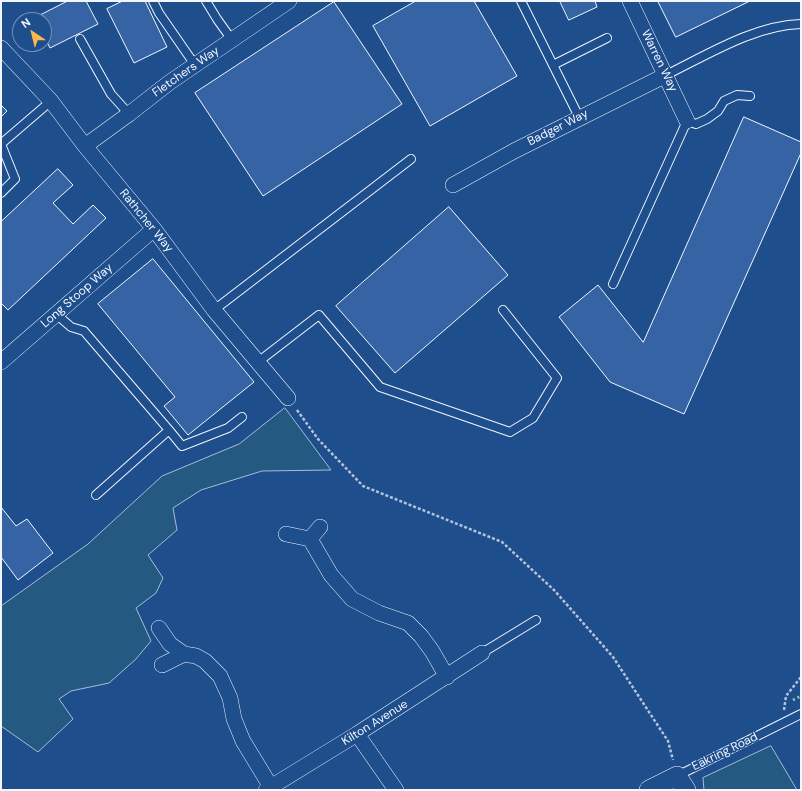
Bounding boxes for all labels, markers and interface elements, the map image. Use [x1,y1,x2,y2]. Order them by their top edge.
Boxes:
north arrow [12,12,52,52]
text: N [18,15,33,31]
street label: Warren Way [638,28,680,94]
street label: Fletchers Way [150,44,222,100]
street label: Badger Way [525,107,591,149]
street label: Rathcher Way [116,186,176,256]
street label: Long Stoop Way [38,261,116,331]
street label: Kilton Avenue [339,697,411,749]
street label: Eakring Road [690,730,760,774]

